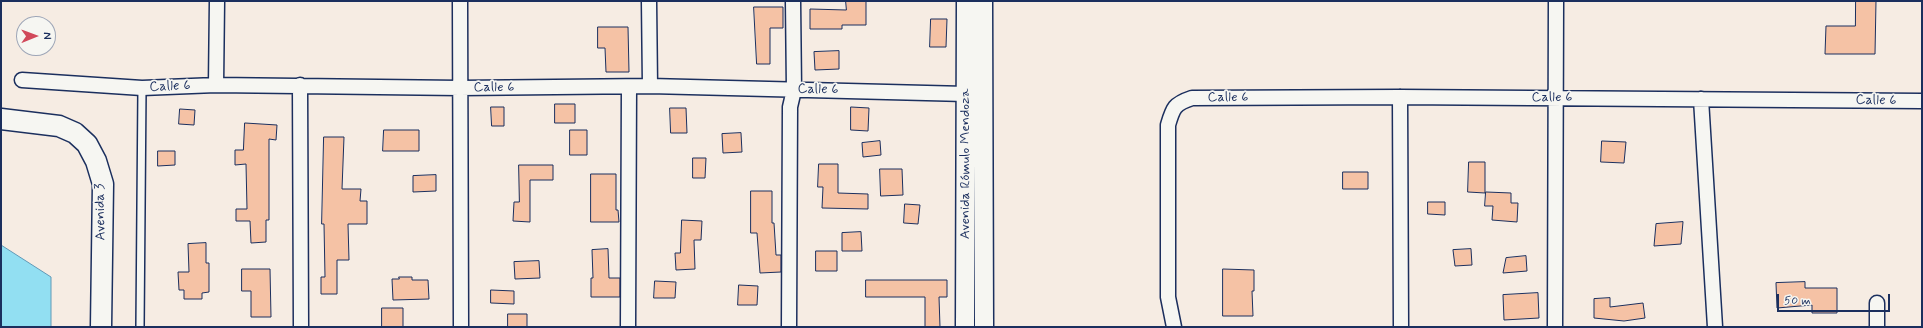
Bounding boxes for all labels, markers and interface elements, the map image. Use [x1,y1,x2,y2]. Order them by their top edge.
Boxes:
north arrow [16,16,56,56]
text: N [40,32,54,40]
street label: Calle 6 [149,78,191,96]
street label: Calle 6 [473,80,515,96]
street label: Calle 6 [797,81,839,99]
street label: Avenida Rómulo Mendoza [958,89,974,239]
street label: Calle 6 [1207,90,1249,106]
street label: Calle 6 [1531,90,1573,106]
street label: Calle 6 [1855,92,1897,110]
street label: Avenida 3 [92,183,110,241]
scale bar [1779,286,1892,312]
text: 50 m [1784,293,1811,309]

